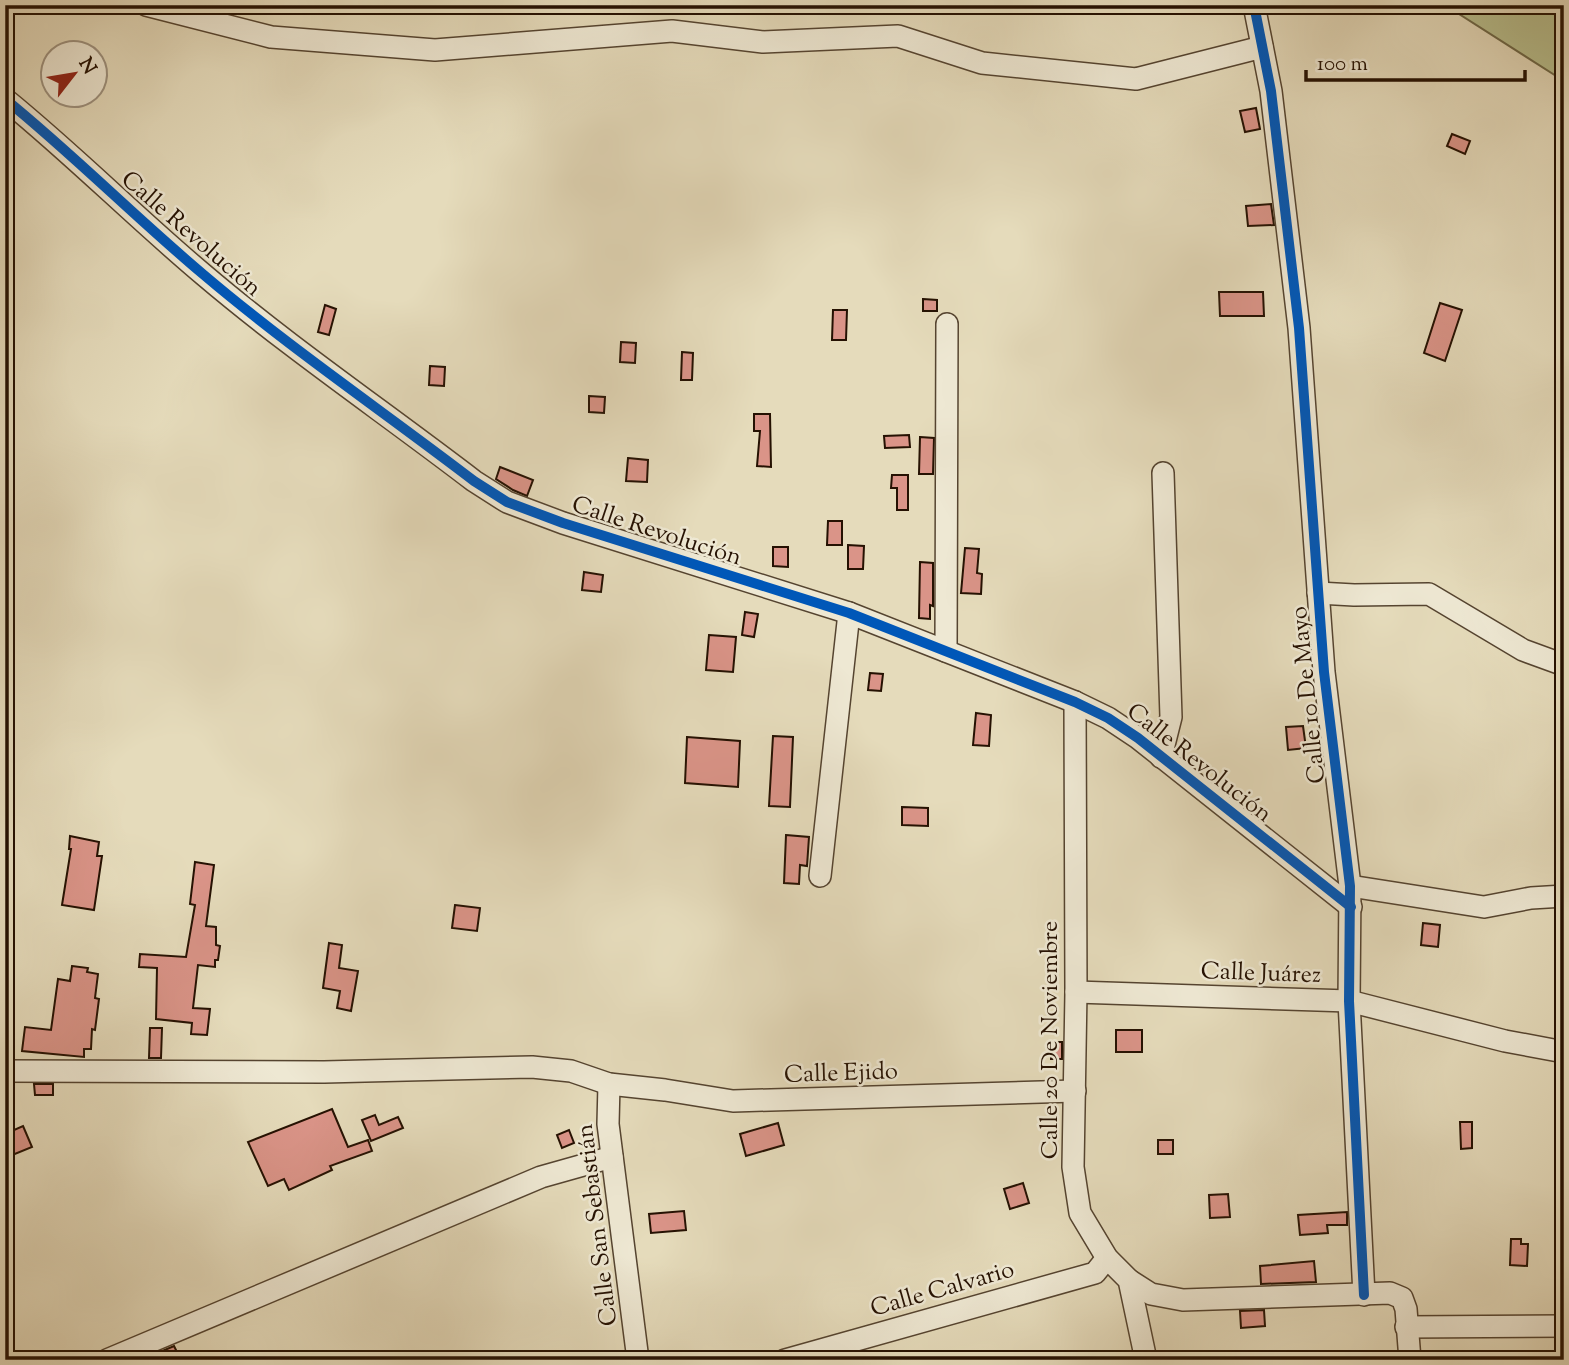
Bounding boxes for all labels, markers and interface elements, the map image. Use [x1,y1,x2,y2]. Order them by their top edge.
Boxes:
north arrow [38,38,108,108]
scale bar [1306,38,1525,82]
text: 100 m [1317,50,1368,80]
text: N [71,53,102,80]
street label: Calle Revolución [113,164,269,305]
street label: Calle Revolución [567,488,746,575]
street label: Calle 10 De Mayo [1283,605,1335,785]
street label: Calle Revolución [1119,696,1279,831]
street label: Calle 20 De Noviembre [1034,921,1068,1159]
street label: Calle Juárez [1200,955,1322,993]
street label: Calle Ejido [784,1055,899,1093]
street label: Calle San Sebastián [569,1122,627,1328]
street label: Calle Calvario [867,1253,1018,1327]

